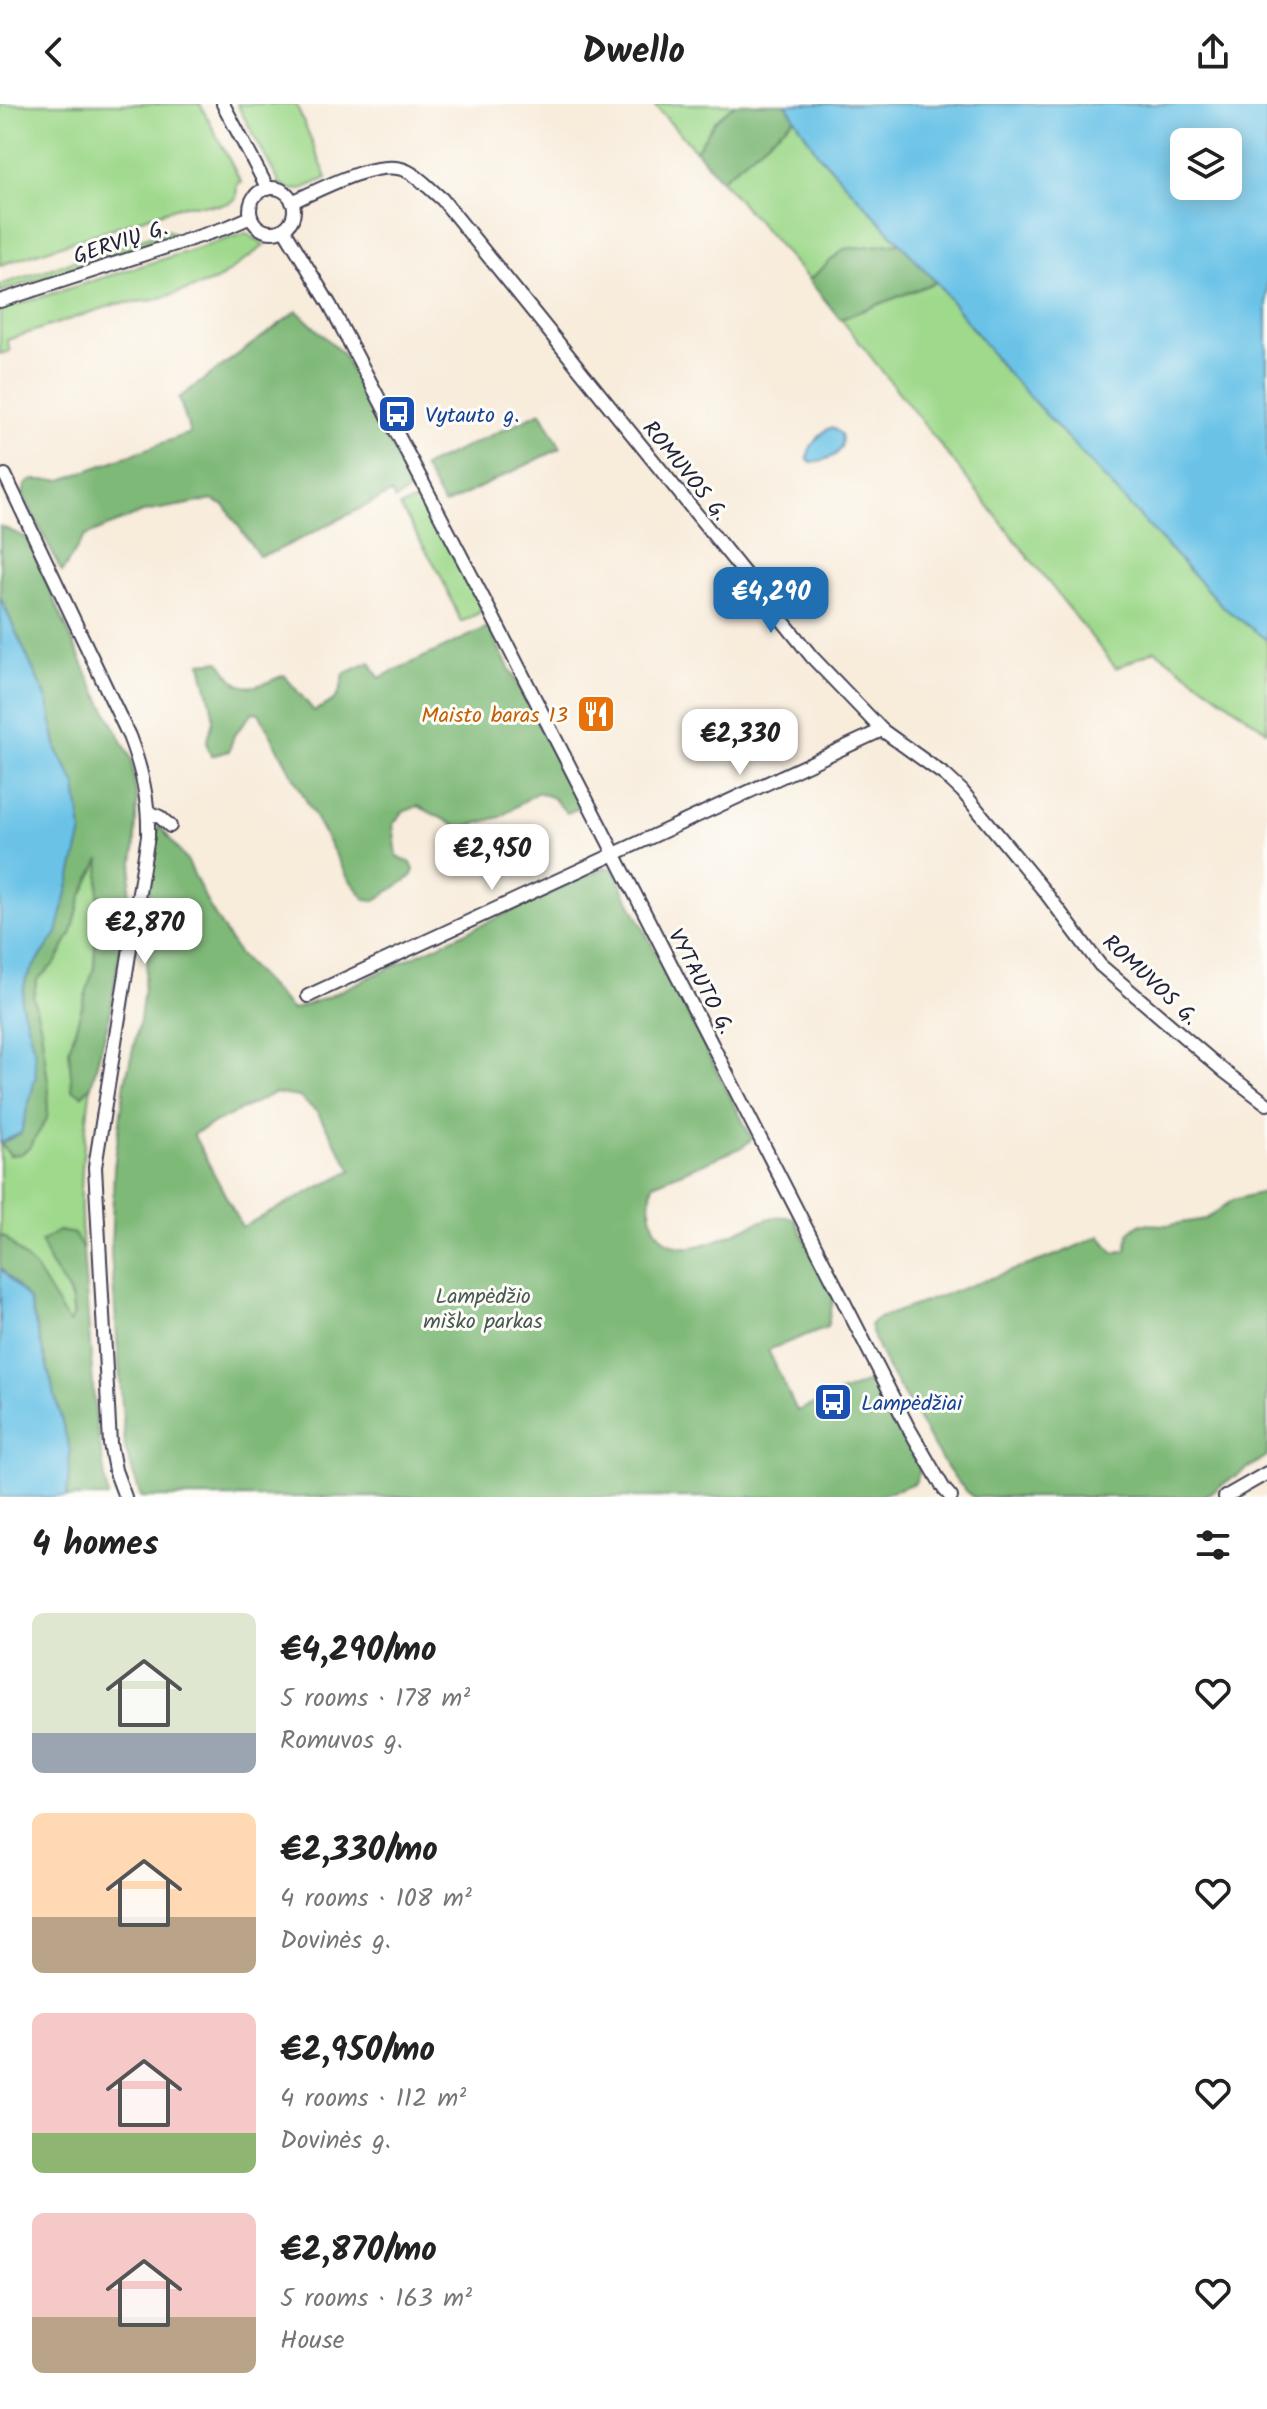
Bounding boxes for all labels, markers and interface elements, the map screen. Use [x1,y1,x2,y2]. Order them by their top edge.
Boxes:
text: Dwello [582,24,685,81]
icon: back [32,30,76,74]
icon: share [1191,30,1235,74]
map controls [1170,128,1242,200]
button: layers [1170,128,1242,200]
street label: GERVIŲ G. [69,212,173,275]
bus stop icon: Vytauto g. [376,393,418,435]
place label: Vytauto g. [425,399,519,434]
street label: ROMUVOS G. [632,413,736,530]
pin: €4,290 [706,567,836,635]
text: €4,290 [731,572,811,614]
restaurant icon: Maisto baras 13 [575,693,617,735]
place label: Maisto baras 13 [421,699,568,734]
pin: €2,330 [675,709,805,777]
text: €2,330 [700,714,780,756]
pin: €2,950 [427,824,557,892]
text: €2,950 [453,829,531,871]
pin: €2,870 [80,898,210,966]
text: €2,870 [105,903,185,945]
street label: VYTAUTO G. [657,923,742,1041]
street label: ROMUVOS G. [1093,927,1206,1035]
park label: Lampėdžio miško parkas [423,1280,543,1340]
bus stop icon: Lampėdžiai [812,1381,854,1423]
place label: Lampėdžiai [861,1387,963,1422]
text: 4 homes [32,1518,159,1572]
icon: filters [1191,1523,1235,1567]
text: €4,290/mo [280,1624,436,1678]
icon: home [96,1645,192,1741]
icon: heart [1191,1671,1235,1715]
text: 5 rooms · 178 m² [280,1678,470,1720]
text: Romuvos g. [280,1720,403,1762]
text: €2,330/mo [280,1824,438,1878]
icon: home [96,1845,192,1941]
icon: heart [1191,1871,1235,1915]
text: 4 rooms · 108 m² [280,1878,472,1920]
text: Dovinės g. [280,1920,391,1962]
text: €2,950/mo [280,2024,435,2078]
icon: home [96,2045,192,2141]
icon: heart [1191,2071,1235,2115]
text: 4 rooms · 112 m² [280,2078,466,2120]
text: Dovinės g. [280,2120,391,2162]
text: €2,870/mo [280,2224,437,2278]
icon: home [96,2245,192,2341]
icon: heart [1191,2271,1235,2315]
text: 5 rooms · 163 m² [280,2278,472,2320]
text: House [280,2320,344,2362]

